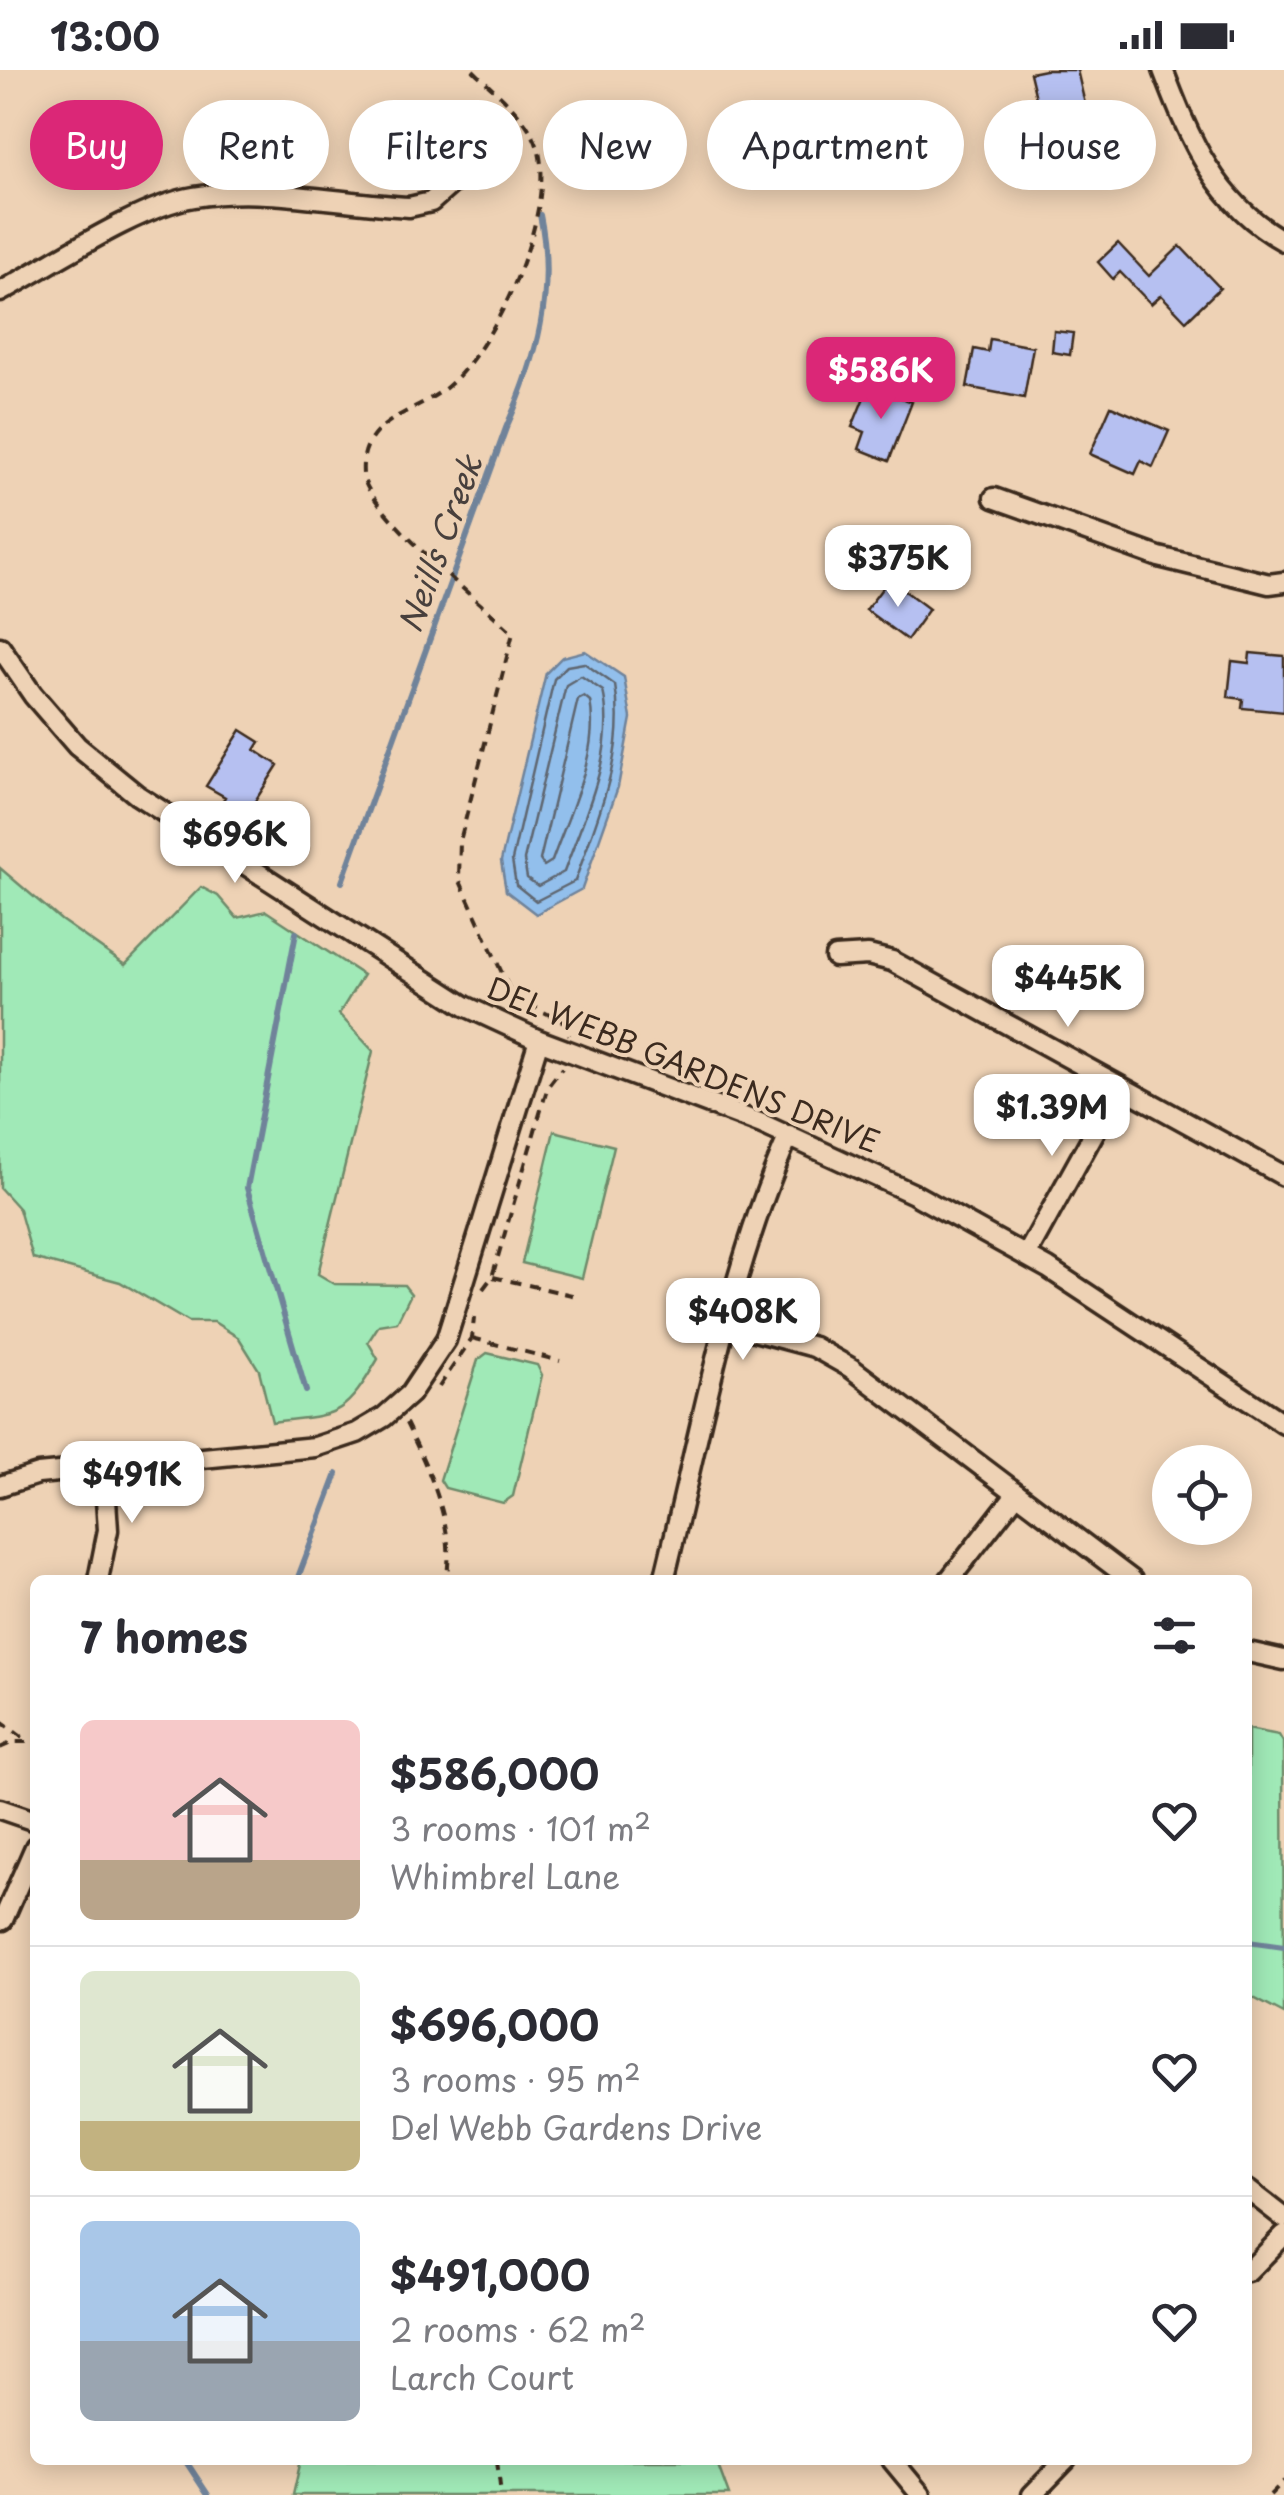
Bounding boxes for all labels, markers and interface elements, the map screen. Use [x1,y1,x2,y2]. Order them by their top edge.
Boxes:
text: 13:00 [50,7,160,64]
chip: Buy [30,100,163,190]
chip: Rent [183,100,329,190]
chip: Filters [349,100,523,190]
chip: New [543,100,687,190]
chip: Apartment [707,100,964,190]
chip: House [984,100,1156,190]
pin: $586K [811,337,951,422]
text: $586K [828,345,934,393]
water label: Neills Creek [385,447,494,638]
pin: $375K [828,525,968,610]
text: $375K [847,533,949,581]
pin: $696K [165,801,305,886]
text: $696K [182,809,288,857]
pin: $445K [998,945,1138,1030]
text: $445K [1014,953,1122,1001]
street label: DEL WEBB GARDENS DRIVE [481,964,887,1163]
pin: $1.39M [971,1074,1133,1159]
text: $1.39M [996,1082,1108,1130]
pin: $408K [673,1278,813,1363]
text: $408K [688,1286,798,1334]
pin: $491K [62,1441,202,1526]
map controls [1152,1445,1252,1545]
button: locate [1152,1445,1252,1545]
text: $491K [82,1449,182,1497]
text: 7 homes [80,1604,248,1667]
icon: filters [1147,1608,1202,1663]
text: $586,000 [390,1741,599,1804]
icon: home [160,1760,280,1880]
icon: heart [1147,1793,1202,1848]
text: 3 rooms · 101 m² [390,1804,651,1852]
text: Whimbrel Lane [390,1852,620,1900]
text: $696,000 [390,1992,599,2055]
icon: home [160,2011,280,2131]
icon: heart [1147,2044,1202,2099]
text: 3 rooms · 95 m² [390,2055,641,2103]
text: Del Webb Gardens Drive [390,2103,762,2151]
text: $491,000 [390,2242,590,2305]
icon: home [160,2261,280,2381]
icon: heart [1147,2294,1202,2349]
text: 2 rooms · 62 m² [390,2305,646,2353]
text: Larch Court [390,2353,574,2401]

